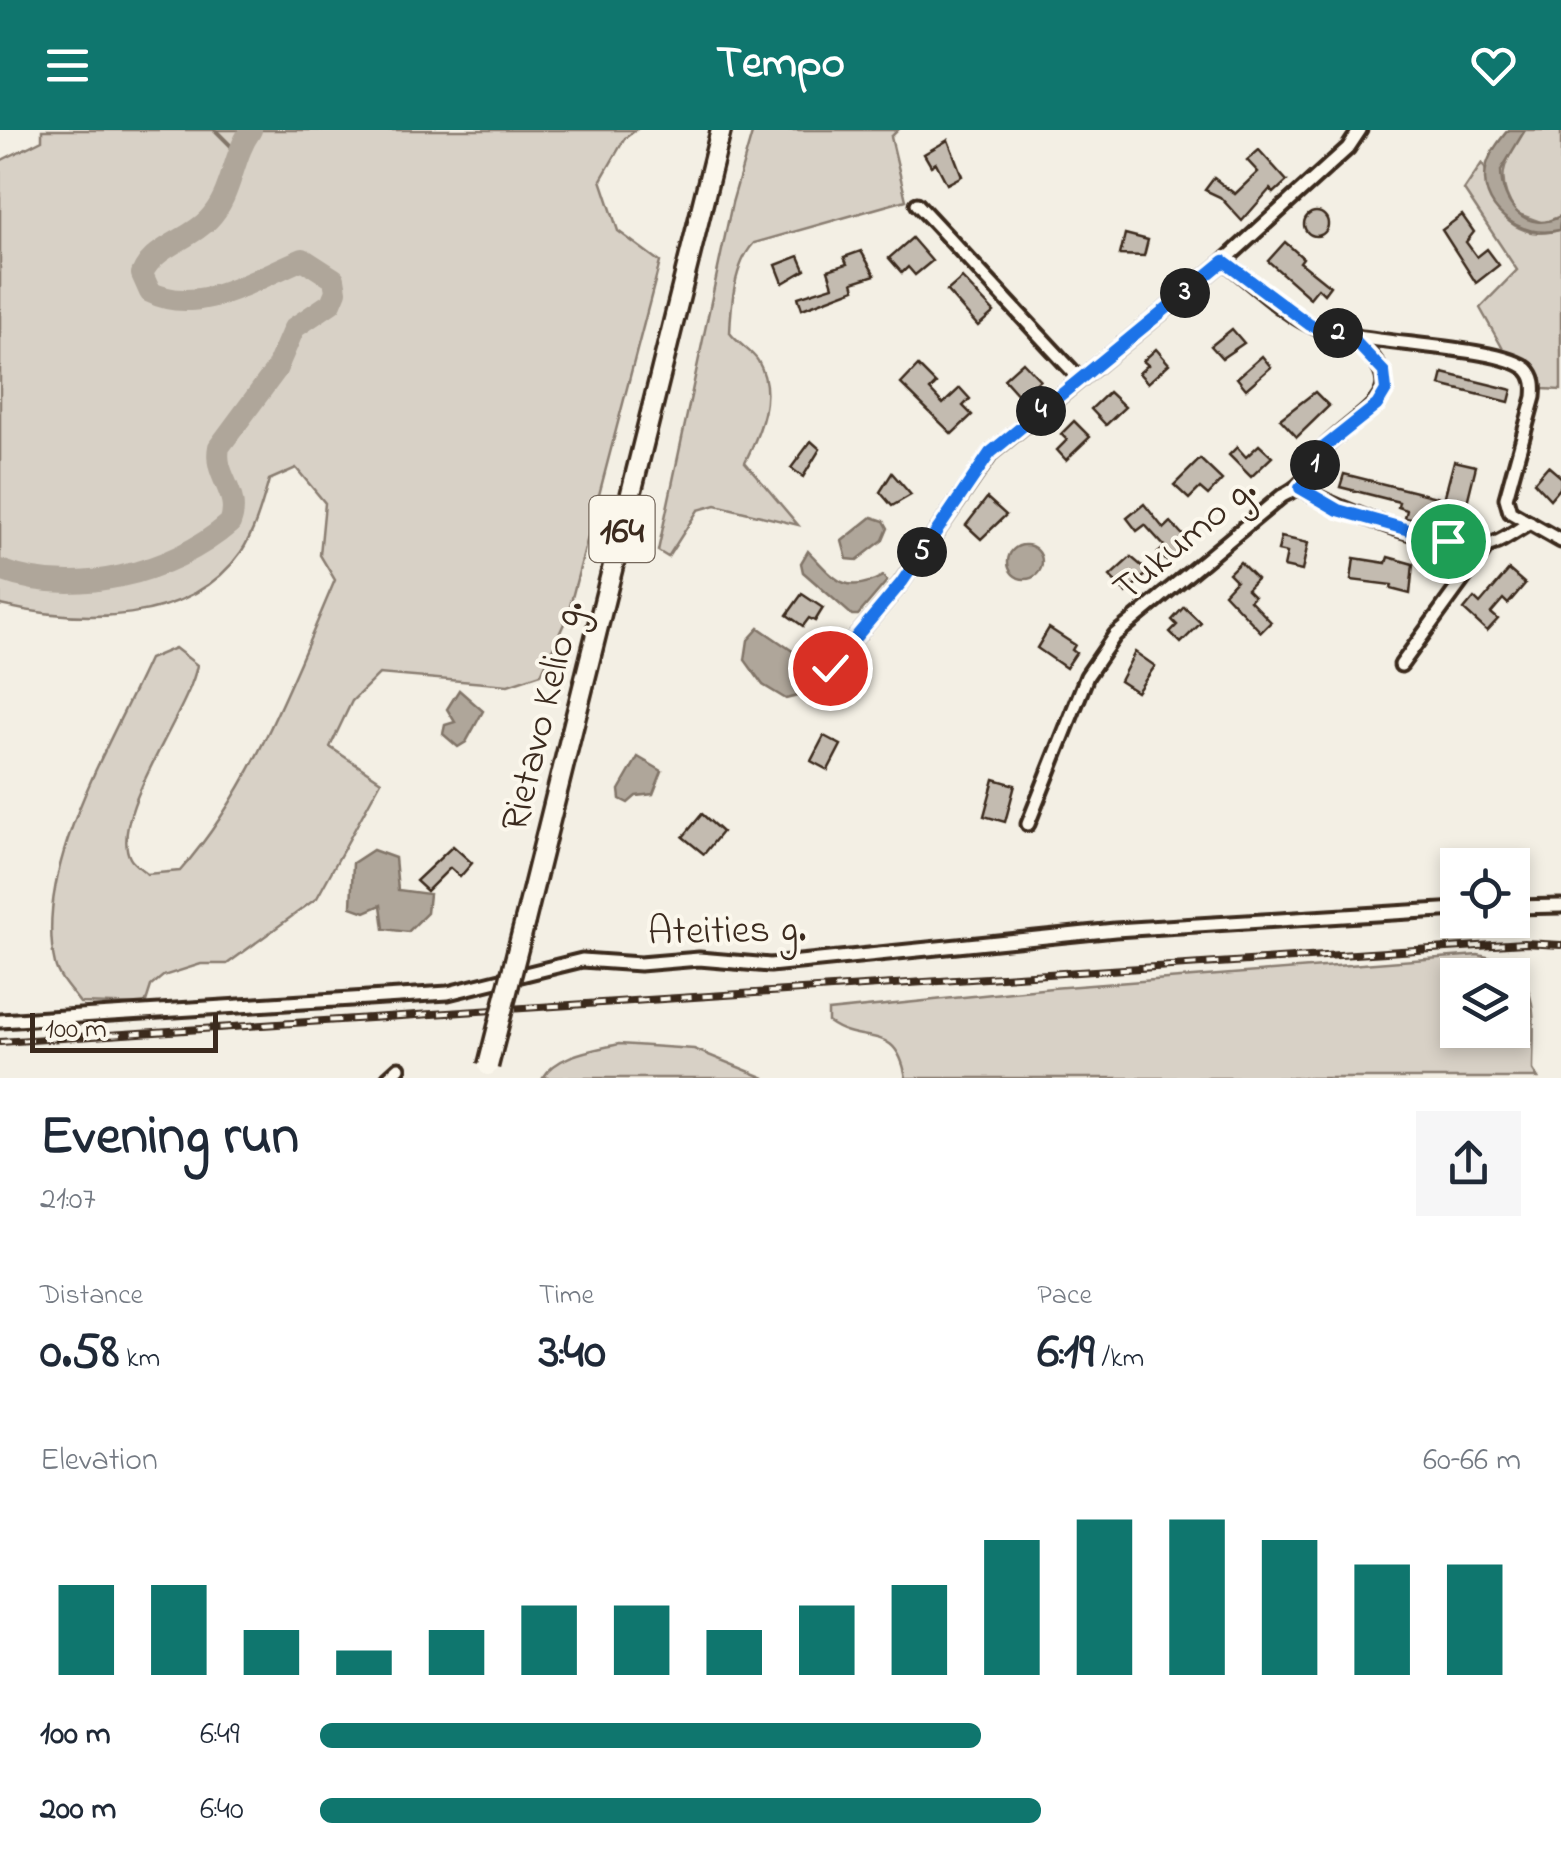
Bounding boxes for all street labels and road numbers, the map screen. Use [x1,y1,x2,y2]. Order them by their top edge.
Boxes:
street label: Tukumo g. [1101,463,1271,618]
road number: 164 [590,496,654,562]
street label: Rietavo Kelio g. [487,594,602,838]
street label: Ateities g. [647,902,807,963]

